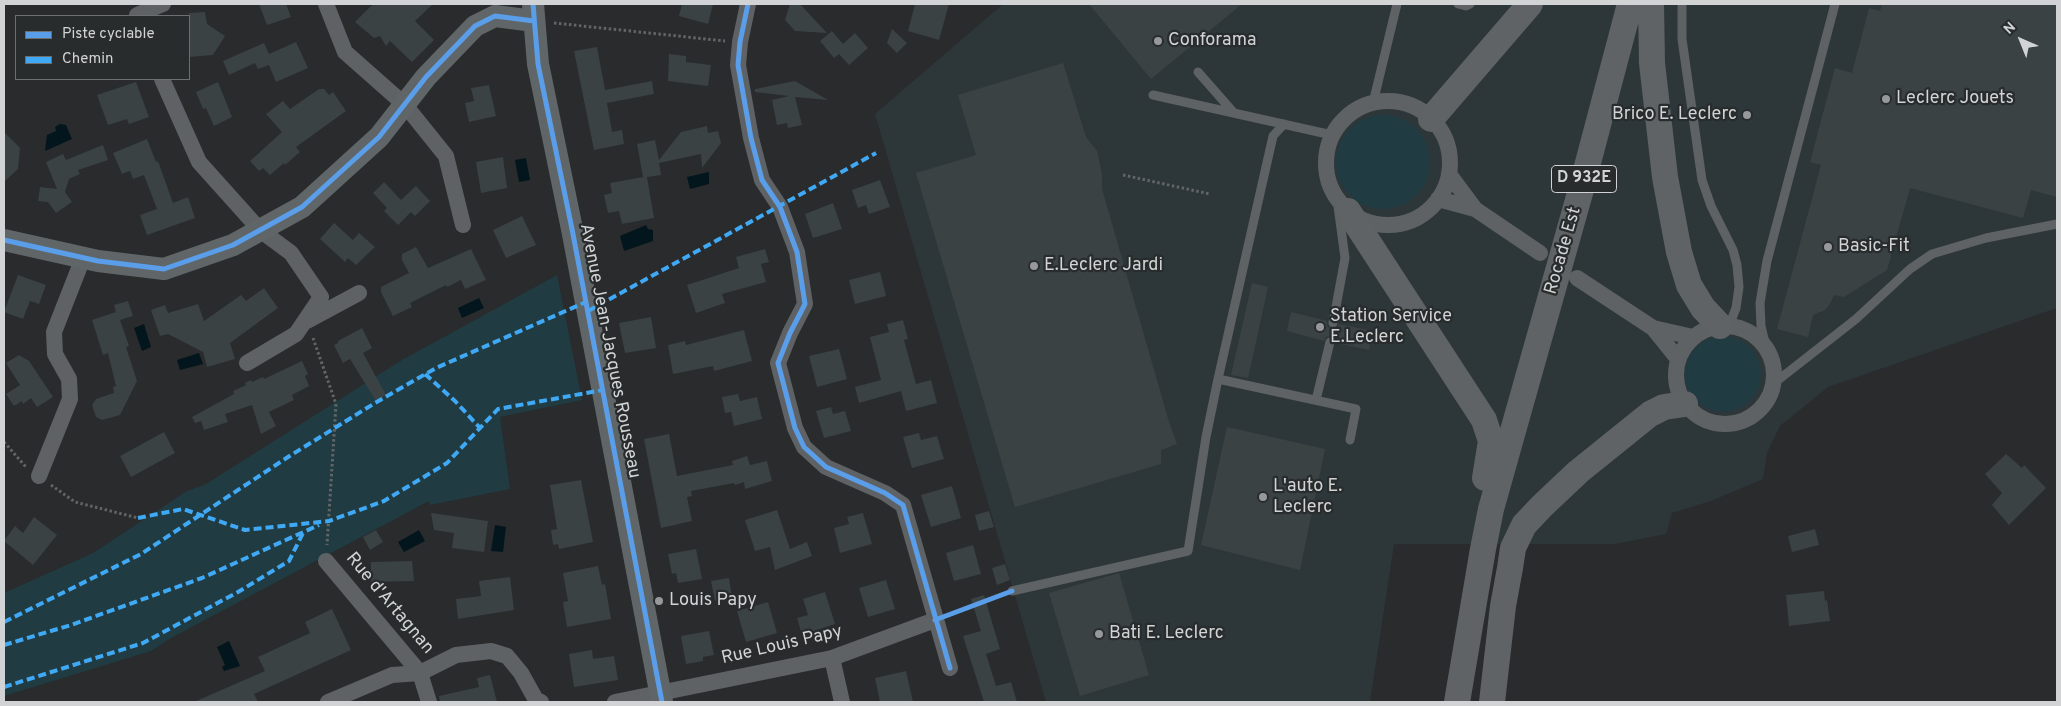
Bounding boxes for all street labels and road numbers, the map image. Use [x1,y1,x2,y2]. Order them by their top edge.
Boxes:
road number: D 932E [1552,165,1616,192]
street label: Rocade Est [1541,205,1587,297]
street label: Avenue Jean-Jacques Rousseau [574,222,644,480]
street label: Rue d'Artagnan [340,549,438,659]
street label: Rue Louis Papy [719,622,845,670]

